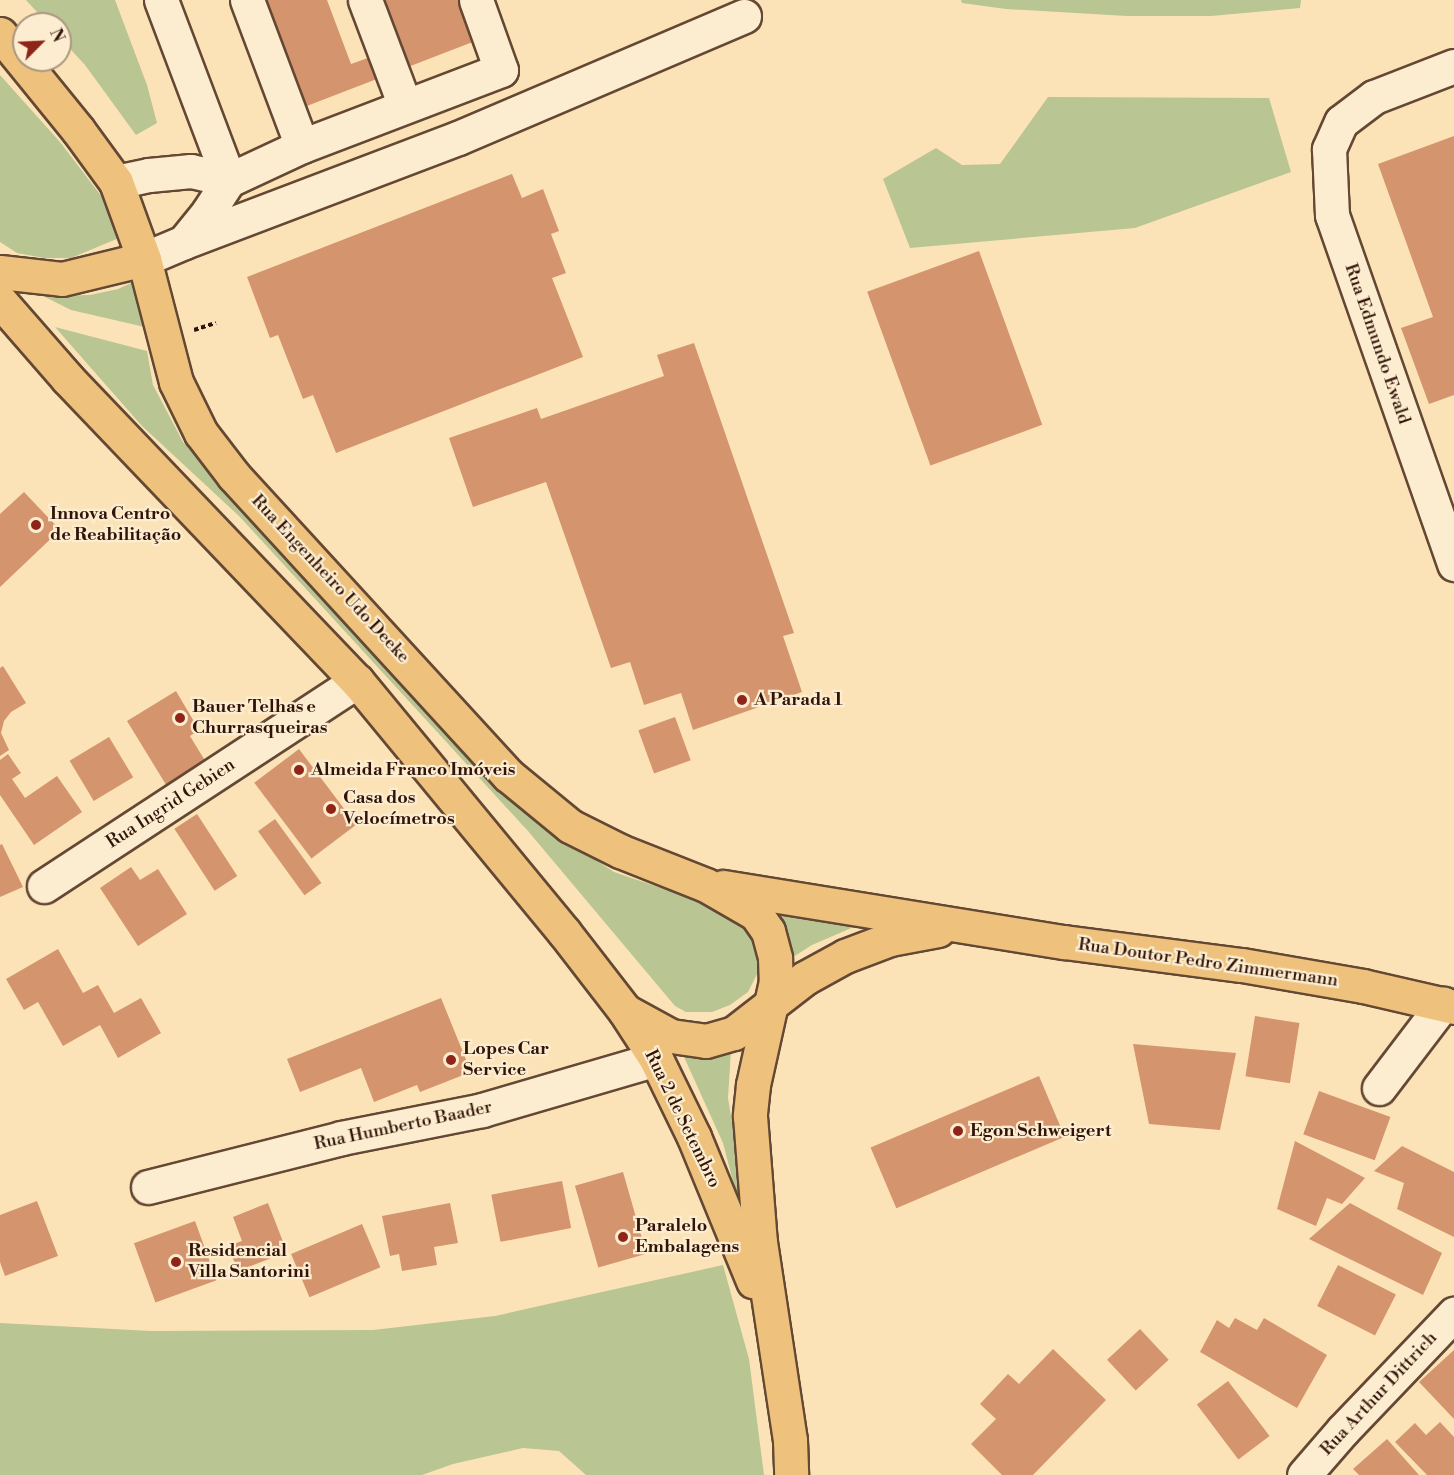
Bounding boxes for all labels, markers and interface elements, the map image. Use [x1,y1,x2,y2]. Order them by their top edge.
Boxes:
north arrow [12,12,72,72]
text: N [45,26,68,45]
street label: Rua Edmundo Ewald [1339,261,1415,427]
street label: Rua Engenheiro Udo Deeke [246,490,414,668]
place label: Innova Centro de Reabilitação [50,504,181,546]
marker: Innova Centro de Reabilitação [27,516,45,534]
place label: A Parada 1 [754,689,843,711]
marker: A Parada 1 [735,693,749,707]
place label: Bauer Telhas e Churrasqueiras [192,697,327,740]
marker: Bauer Telhas e Churrasqueiras [173,711,187,725]
street label: Rua Ingrid Gebien [103,754,239,854]
place label: Almeida Franco Imóveis [311,759,516,781]
marker: Almeida Franco Imóveis [292,763,306,777]
place label: Casa dos Velocímetros [343,788,455,830]
marker: Casa dos Velocímetros [324,802,338,816]
street label: Rua Doutor Pedro Zimmermann [1077,934,1339,992]
place label: Lopes Car Service [463,1039,549,1082]
street label: Rua 2 de Setembro [639,1046,725,1192]
marker: Lopes Car Service [444,1053,458,1067]
street label: Rua Humberto Baader [312,1097,494,1155]
place label: Egon Schweigert [970,1120,1111,1142]
marker: Egon Schweigert [951,1124,965,1138]
place label: Paralelo Embalagens [635,1216,739,1258]
marker: Paralelo Embalagens [616,1230,630,1244]
place label: Residencial Villa Santorini [188,1241,310,1284]
marker: Residencial Villa Santorini [169,1255,183,1269]
street label: Rua Arthur Dittrich [1316,1328,1442,1460]

